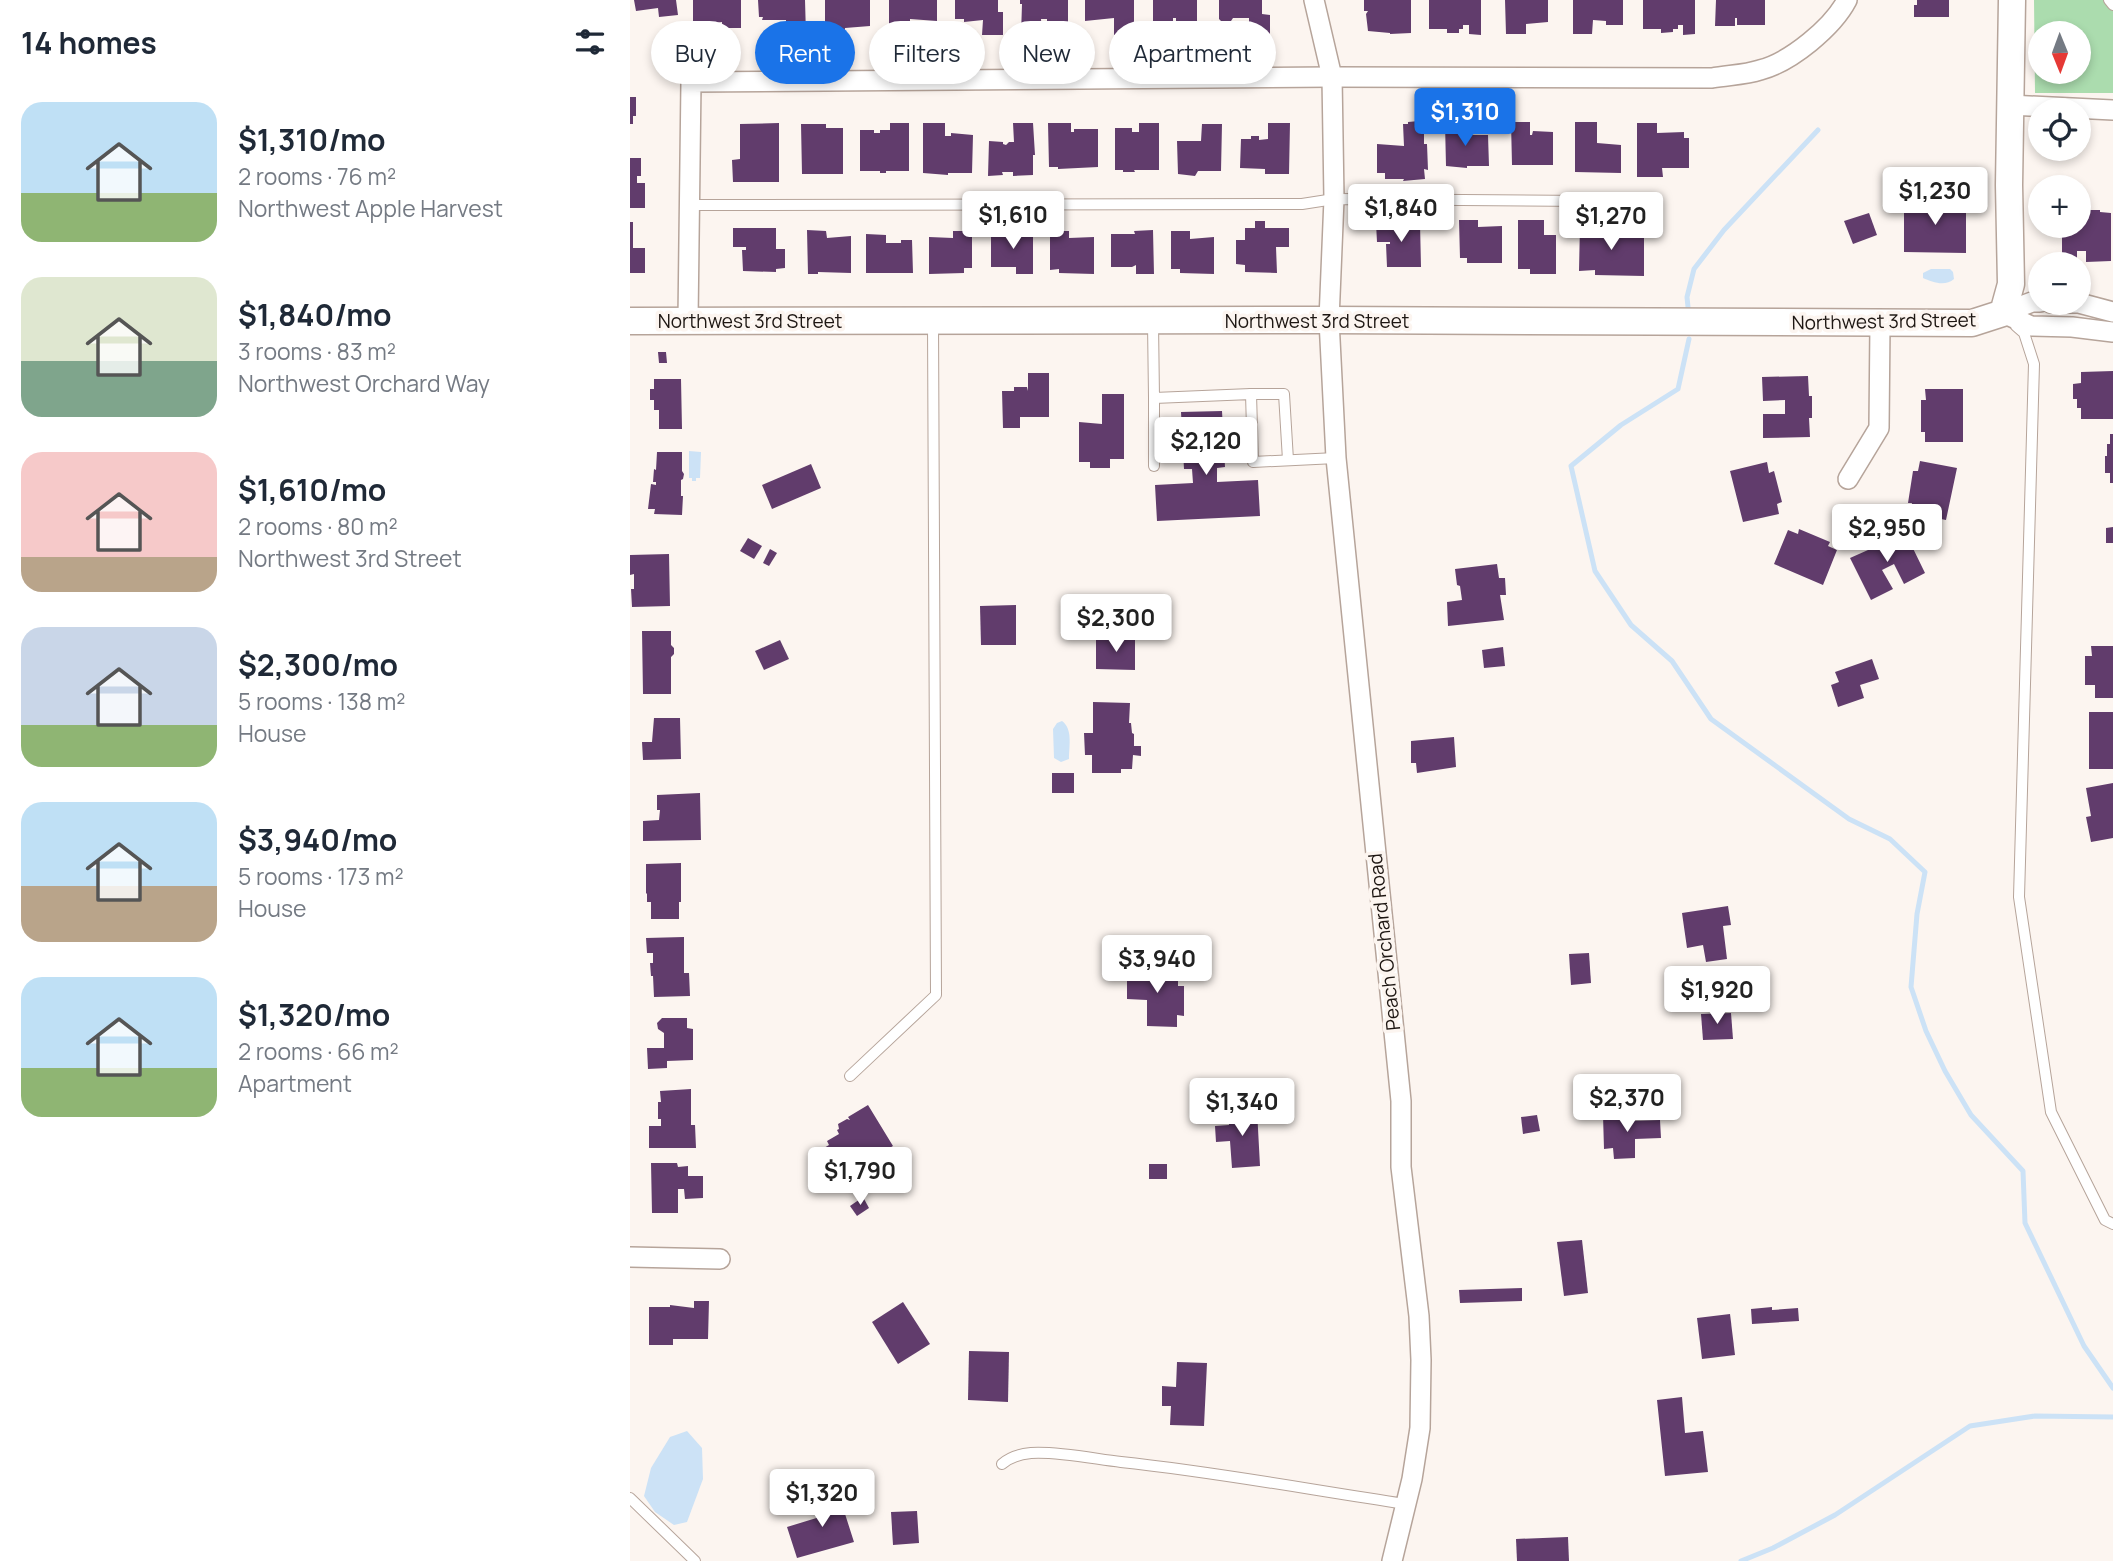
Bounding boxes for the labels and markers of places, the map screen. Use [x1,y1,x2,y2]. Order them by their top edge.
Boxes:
pin: $1,310 [1408,88,1522,148]
pin: $1,230 [1878,168,1992,227]
pin: $1,840 [1344,184,1458,244]
pin: $1,610 [956,191,1070,251]
pin: $1,270 [1554,192,1668,252]
pin: $2,120 [1149,418,1263,477]
pin: $2,950 [1830,504,1944,564]
pin: $2,300 [1059,594,1173,654]
pin: $3,940 [1100,936,1214,995]
pin: $1,920 [1660,967,1774,1026]
pin: $2,370 [1570,1074,1684,1134]
pin: $1,340 [1185,1078,1299,1138]
pin: $1,790 [803,1148,917,1207]
pin: $1,320 [765,1470,879,1529]

